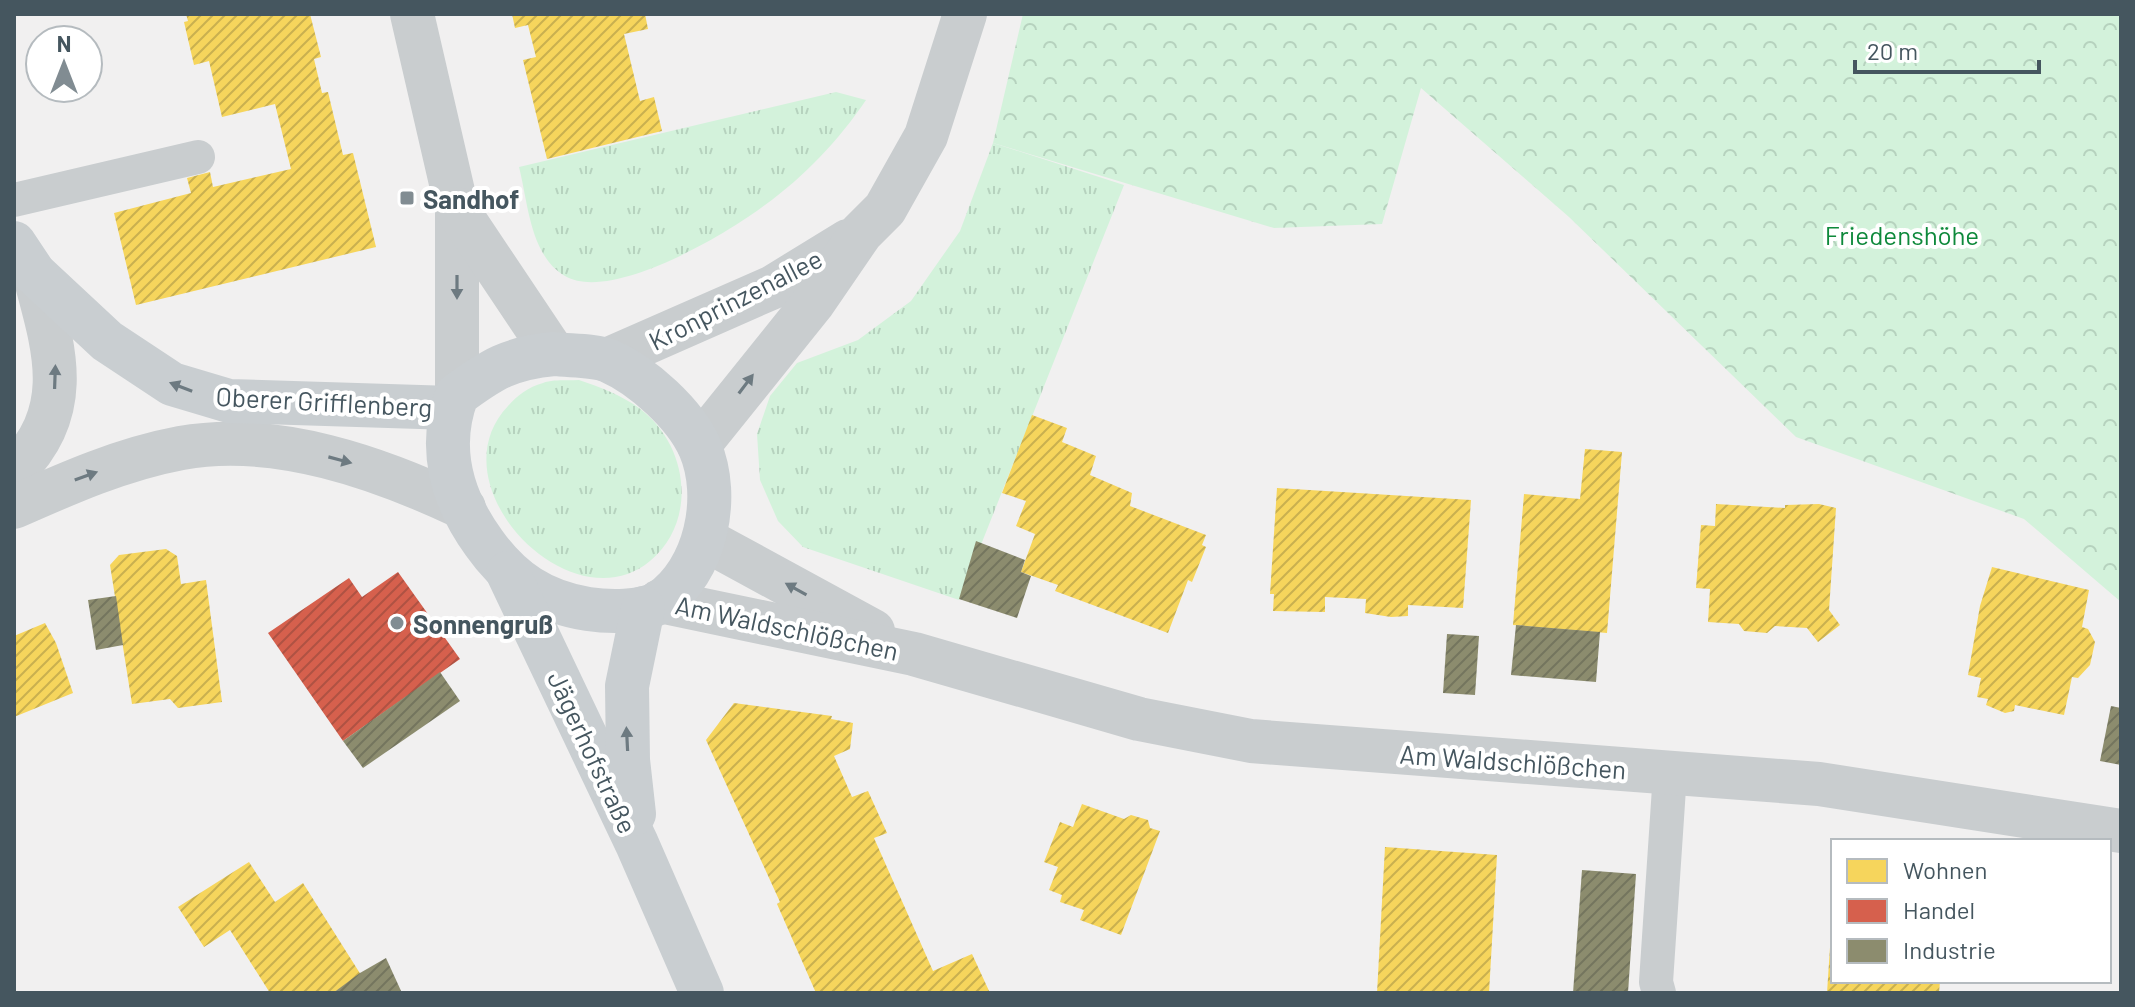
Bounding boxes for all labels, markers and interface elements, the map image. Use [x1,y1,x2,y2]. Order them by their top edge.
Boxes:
north arrow [24,24,104,104]
scale bar [1855,24,2039,74]
text: N [57,30,71,56]
text: 20 m [1867,36,1918,65]
place label: Sandhof [423,183,519,214]
marker: Sandhof [398,189,416,207]
park label: Friedenshöhe [1825,219,1979,250]
street label: Kronprinzenallee [643,242,827,356]
one-way arrow [451,275,463,300]
one-way arrow [48,364,61,390]
one-way arrow [738,373,754,394]
one-way arrow [169,380,193,393]
street label: Oberer Grifflenberg [215,380,433,422]
one-way arrow [329,454,353,467]
one-way arrow [74,469,98,481]
one-way arrow [785,583,807,597]
street label: Am Waldschlößchen [673,588,901,666]
place label: Sonnengruß [413,608,553,639]
marker: Sonnengruß [388,614,406,632]
street label: Jägerhofstraße [542,666,644,838]
one-way arrow [620,726,633,751]
street label: Am Waldschlößchen [1399,738,1627,784]
legend [1831,839,2111,983]
text: Wohnen [1903,855,1987,884]
text: Handel [1903,895,1975,924]
text: Industrie [1903,935,1996,964]

